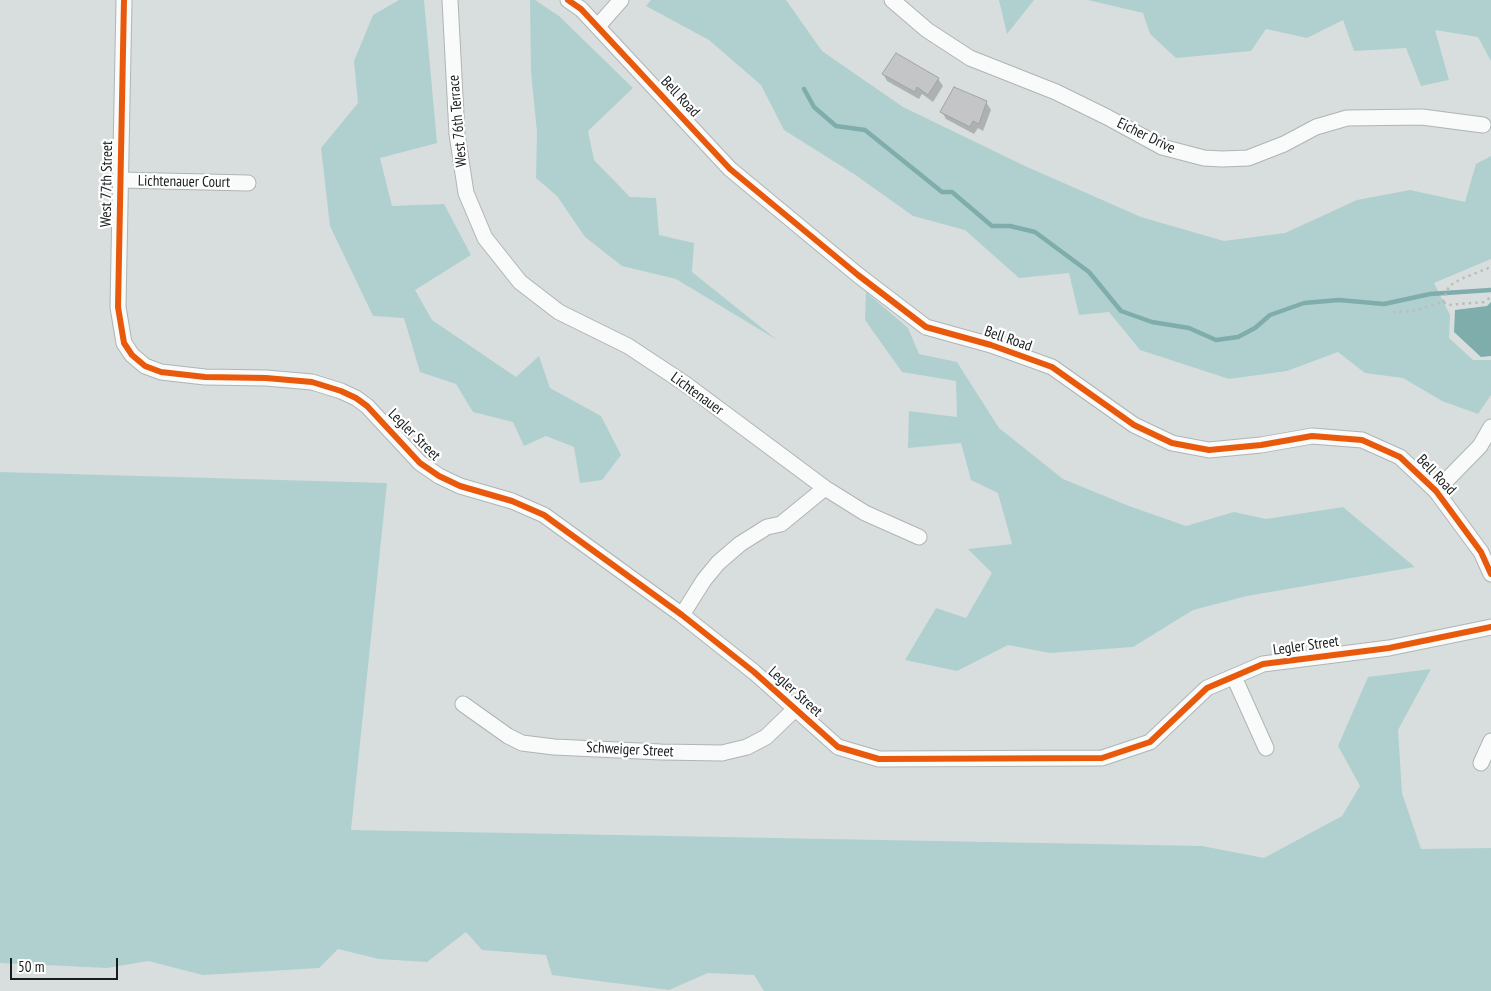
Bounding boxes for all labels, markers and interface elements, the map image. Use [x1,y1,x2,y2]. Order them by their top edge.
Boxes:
street label: Bell Road [657,73,703,121]
street label: West 76th Terrace [445,74,471,168]
street label: Eicher Drive [1114,114,1178,158]
street label: West 77th Street [97,141,117,227]
street label: Lichtenauer Court [138,172,230,192]
street label: Bell Road [982,323,1034,355]
street label: Lichtenauer [667,369,727,419]
street label: Legler Street [384,405,444,465]
street label: Bell Road [1412,451,1460,499]
street label: Legler Street [1272,632,1340,660]
street label: Legler Street [764,663,826,721]
street label: Schweiger Street [586,739,674,761]
scale bar [12,948,120,980]
text: 50 m [18,957,44,976]

